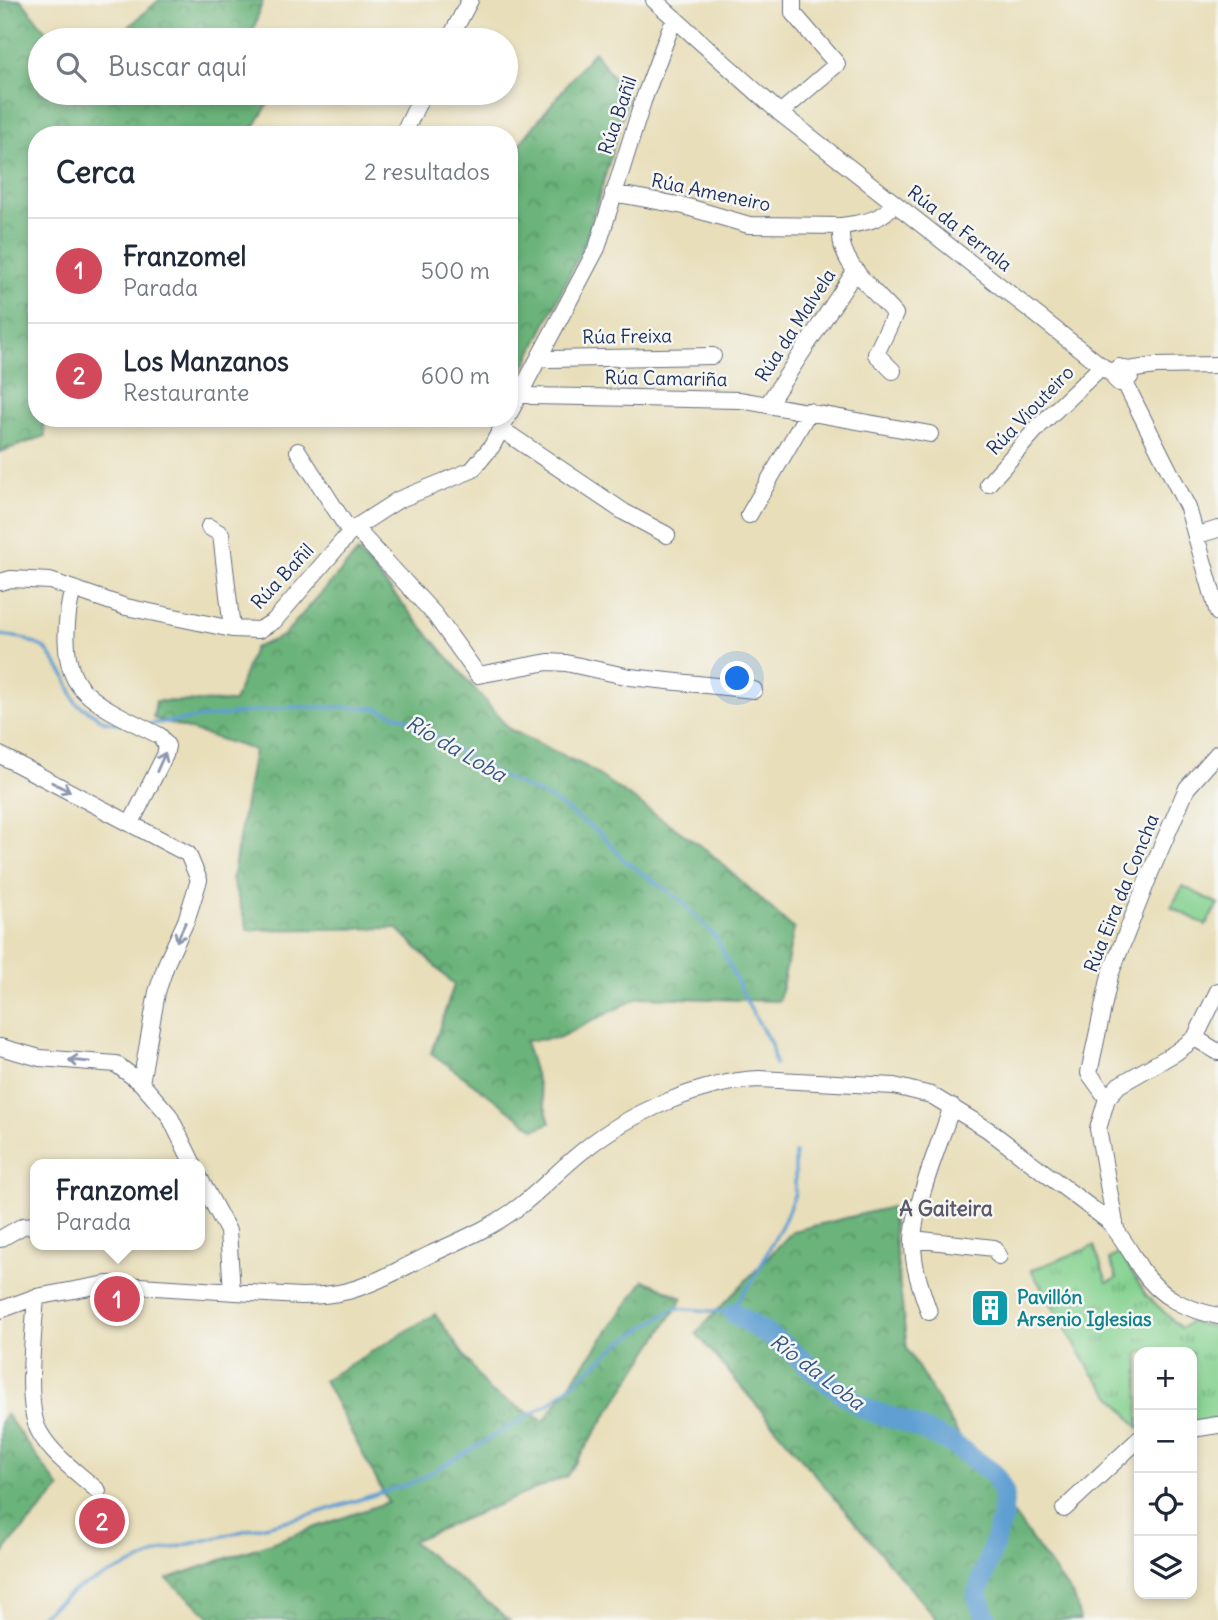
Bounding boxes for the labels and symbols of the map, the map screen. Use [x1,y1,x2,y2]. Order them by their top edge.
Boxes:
street label: Rúa Bañil [592,73,642,157]
street label: Rúa Ameneiro [649,168,773,216]
street label: Rúa da Ferrala [903,180,1017,276]
street label: Rúa da Malvela [750,264,841,386]
street label: Rúa Freixa [582,323,672,349]
street label: Rúa Viouteiro [981,360,1079,460]
street label: Rúa Camariña [604,365,728,391]
street label: Rúa Bañil [246,538,318,614]
your location [720,661,754,695]
water label: Río da Loba [402,709,512,788]
one-way arrow [155,752,168,773]
one-way arrow [50,780,70,794]
street label: Rúa Eira da Concha [1078,810,1164,976]
one-way arrow [174,921,187,942]
one-way arrow [68,1054,90,1067]
district label: A Gaiteira [899,1195,993,1222]
pin: 1 [94,1273,140,1325]
place label: Pavillón Arsenio Iglesias [1017,1285,1152,1331]
building icon: Pavillón Arsenio Iglesias [969,1287,1011,1329]
water label: Río da Loba [765,1327,870,1416]
pin: 2 [79,1495,125,1547]

